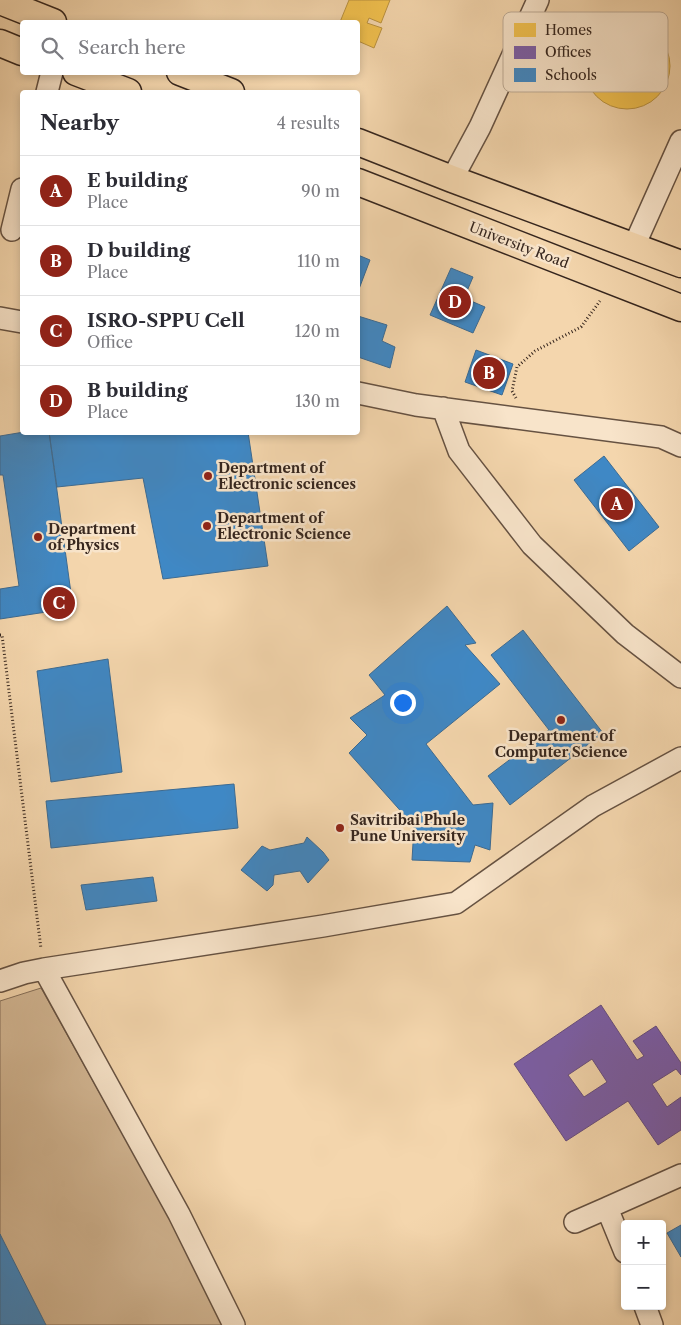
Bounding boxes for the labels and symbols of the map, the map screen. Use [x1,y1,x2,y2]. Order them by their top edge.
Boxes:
legend [503,12,668,92]
text: Homes [545,21,592,39]
text: Offices [545,43,591,61]
text: Schools [545,66,597,84]
street label: University Road [467,218,572,272]
pin: D [439,283,471,321]
pin: B [473,354,505,392]
place label: Department of Electronic sciences [218,459,356,493]
marker: Department of Electronic sciences [202,470,214,482]
pin: A [601,485,633,523]
place label: Department of Electronic Science [217,509,351,543]
place label: Department of Physics [48,520,136,554]
marker: Department of Electronic Science [201,520,213,532]
marker: Department of Physics [32,531,44,543]
pin: C [43,584,75,622]
your location [390,690,416,716]
marker: Department of Computer Science [555,714,567,726]
place label: Department of Computer Science [495,727,627,761]
place label: Savitribai Phule Pune University [350,811,465,845]
marker: Savitribai Phule Pune University [334,822,346,834]

